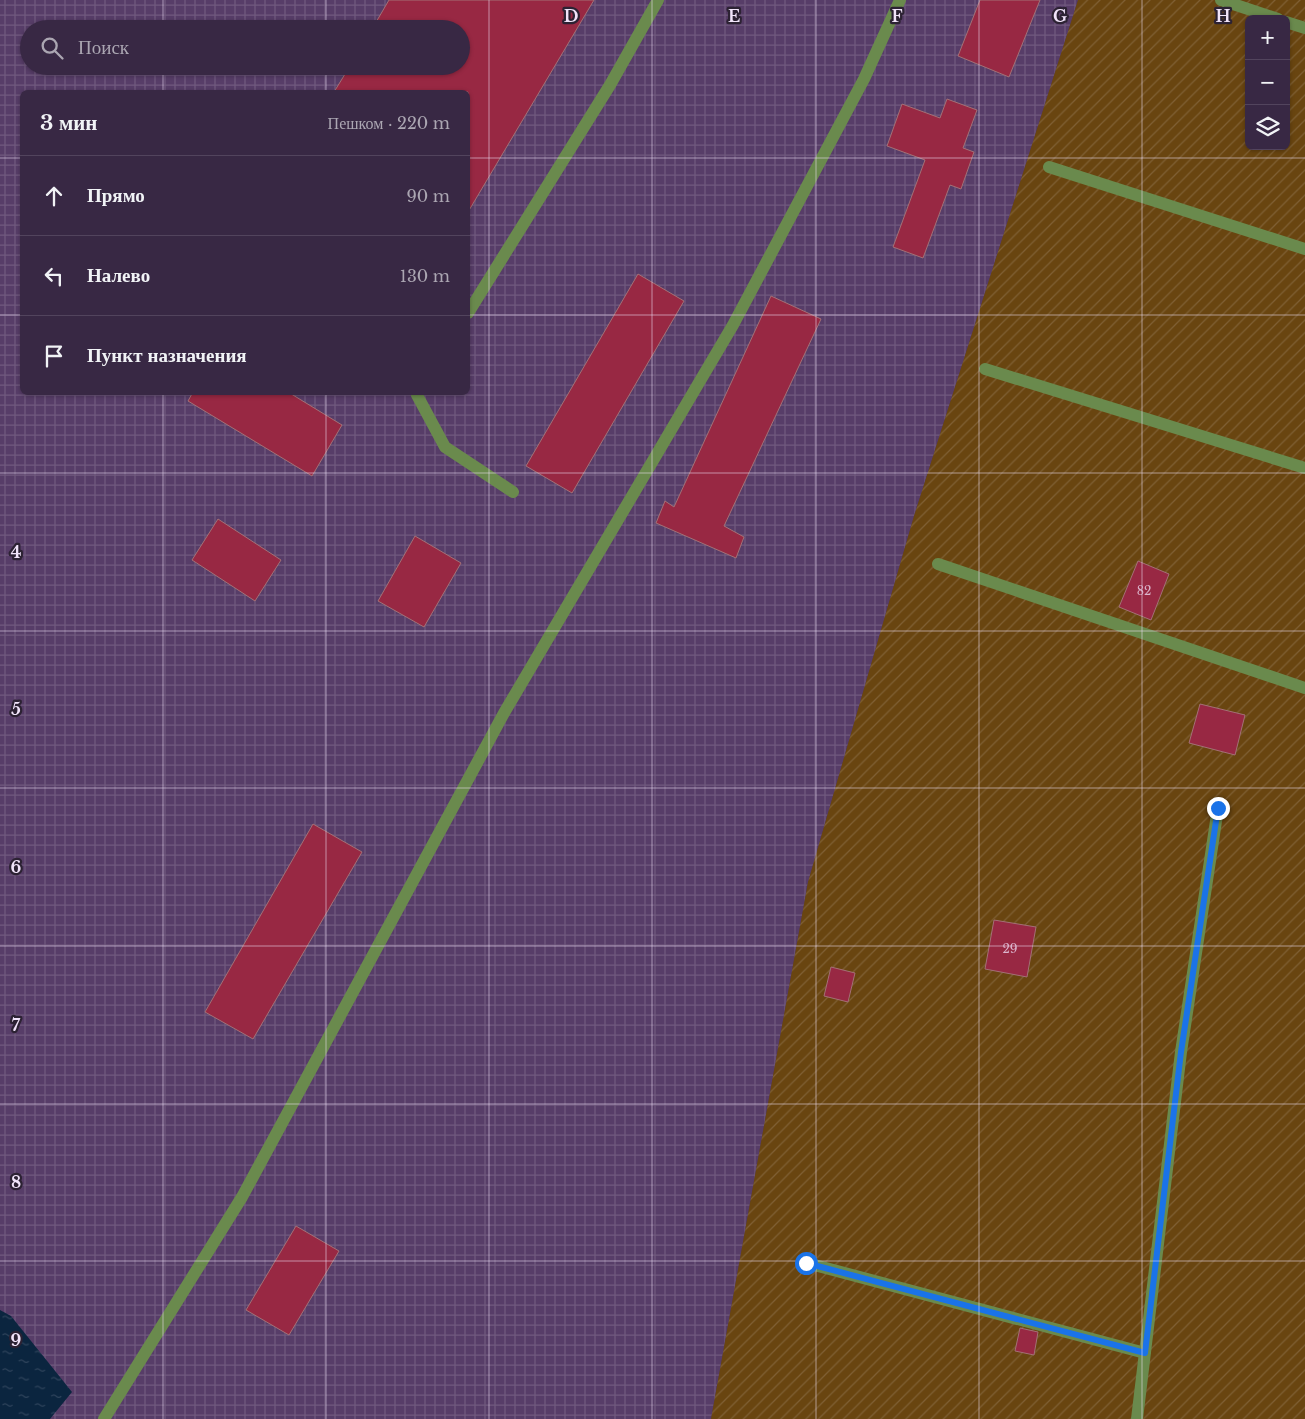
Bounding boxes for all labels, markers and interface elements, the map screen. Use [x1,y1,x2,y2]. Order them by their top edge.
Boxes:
text: D [564,6,578,26]
text: E [728,6,740,26]
text: F [891,6,903,26]
text: G [1053,6,1067,26]
text: H [1215,6,1231,26]
map controls [1245,15,1290,150]
button: + [1245,15,1290,60]
search box [20,20,470,75]
icon: search [38,34,66,62]
text: Поиск [78,36,129,59]
button: − [1245,60,1290,105]
button: layers [1245,105,1290,150]
text: 3 мин [40,110,97,136]
text: Пешком · 220 m [328,113,450,133]
icon: ahead [40,182,68,210]
text: Прямо [87,184,145,207]
text: 90 m [407,186,450,206]
icon: left [40,262,68,290]
text: Налево [87,264,150,287]
text: 130 m [400,266,450,286]
icon: arrive [40,342,68,370]
text: Пункт назначения [87,344,247,367]
text: 4 [11,542,21,562]
house number: 82 [1137,583,1151,598]
text: 5 [11,699,21,719]
route end [1207,797,1230,820]
text: 6 [11,857,22,877]
house number: 29 [1002,941,1018,956]
text: 7 [12,1015,21,1035]
text: 8 [11,1172,21,1192]
route start [795,1252,818,1275]
text: 9 [11,1330,22,1350]

